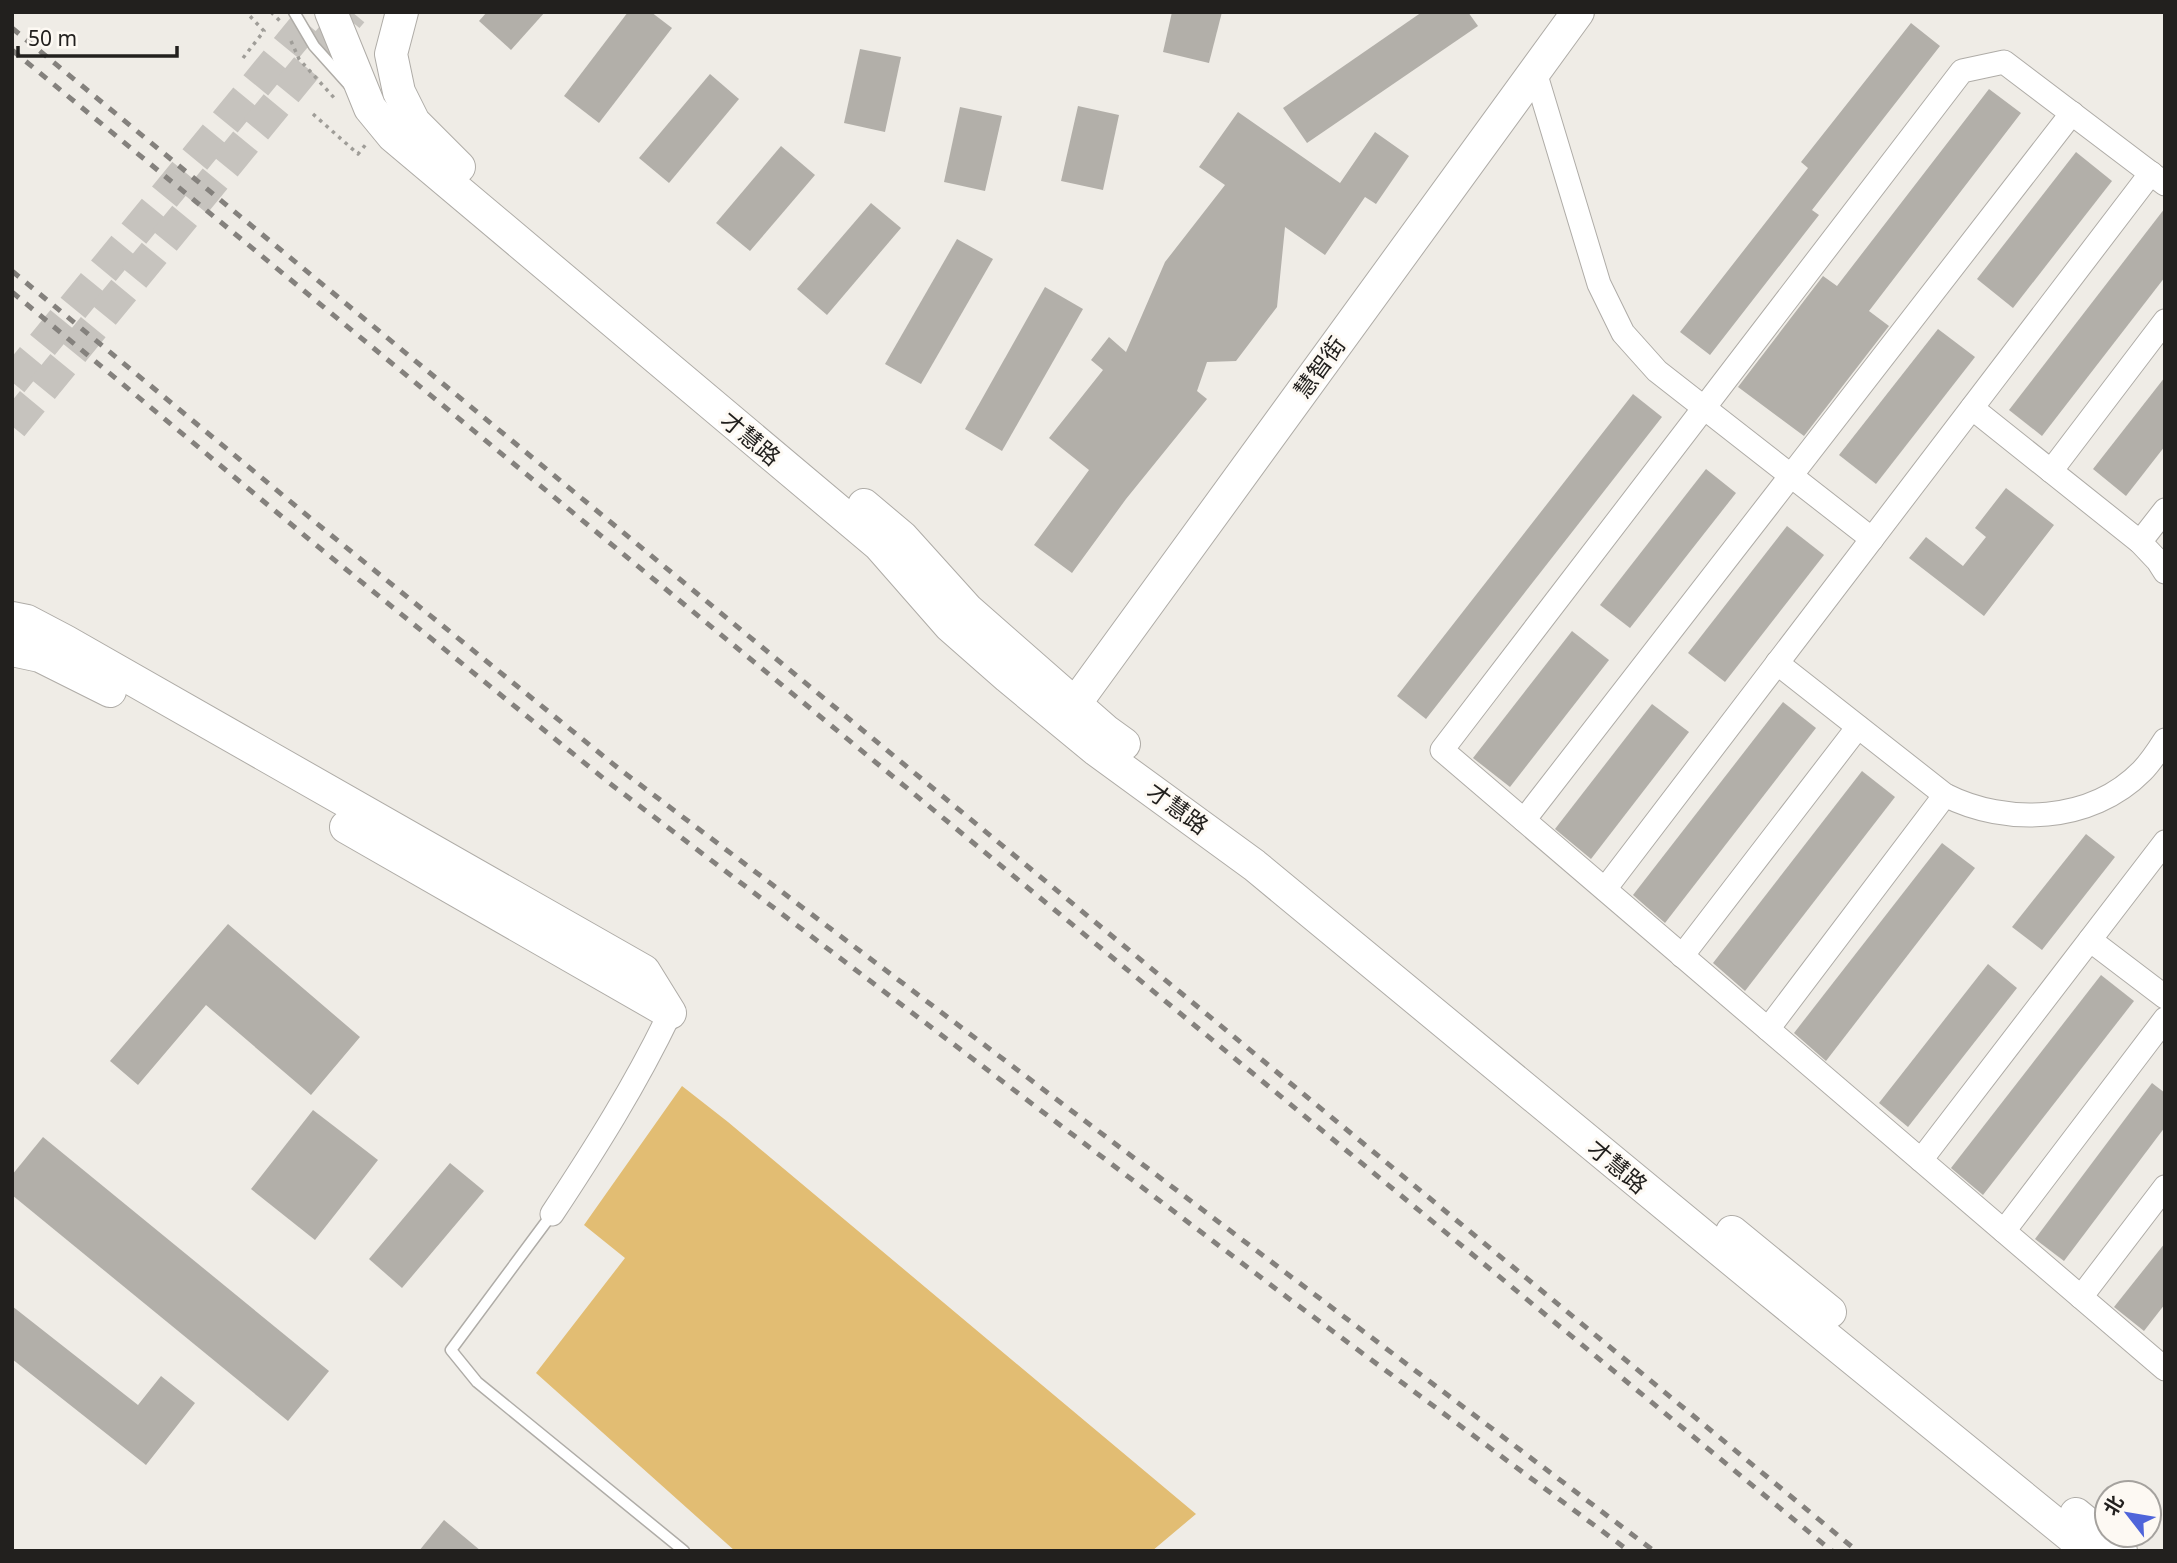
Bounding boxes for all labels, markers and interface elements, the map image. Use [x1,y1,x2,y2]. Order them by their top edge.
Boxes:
scale bar [18,14,177,58]
text: 50 m [28,24,77,52]
street label: 慧智街 [1286,330,1352,404]
street label: 才慧路 [714,404,788,472]
street label: 才慧路 [1141,775,1215,841]
street label: 才慧路 [1581,1132,1655,1200]
north arrow [2093,1479,2163,1549]
text: 北 [2097,1490,2129,1520]

